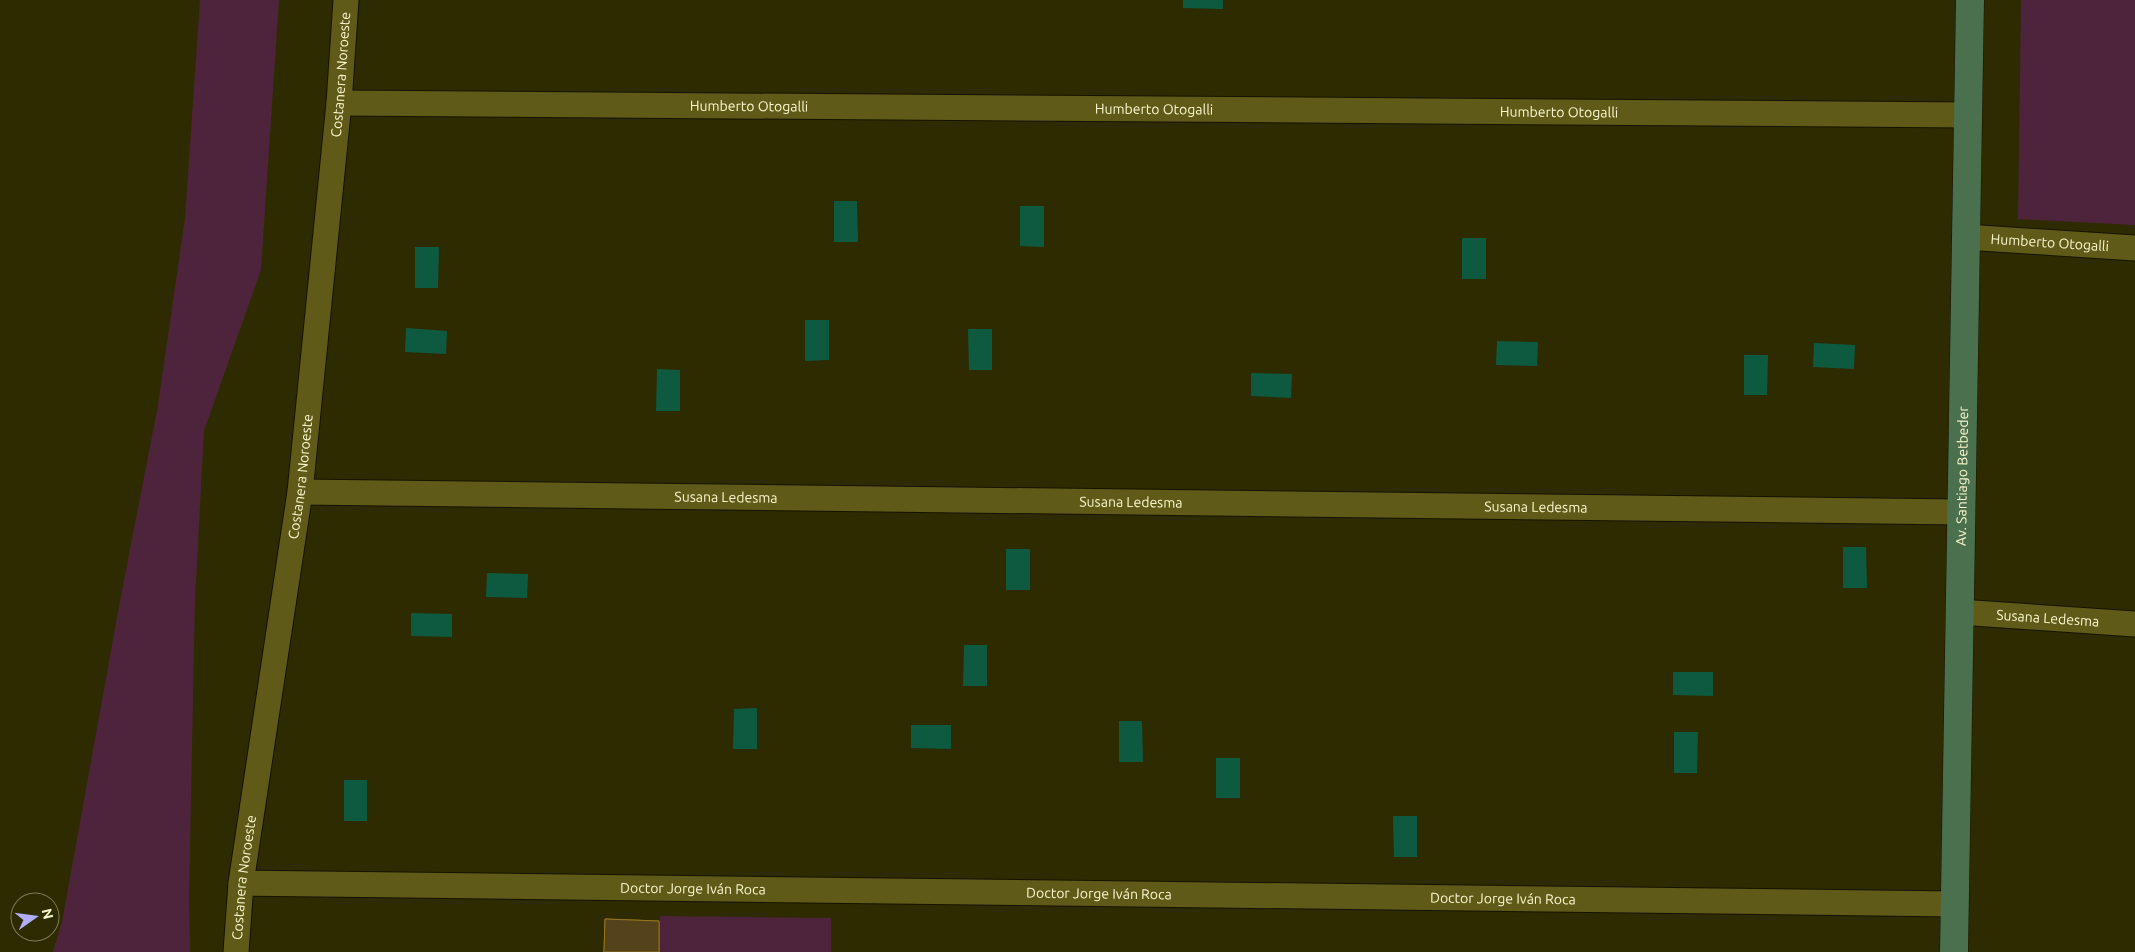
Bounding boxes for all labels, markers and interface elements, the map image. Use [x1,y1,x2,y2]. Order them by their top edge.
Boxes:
street label: Costanera Noroeste [328,11,353,138]
street label: Humberto Otogalli [690,98,808,114]
street label: Humberto Otogalli [1095,101,1213,117]
street label: Humberto Otogalli [1500,104,1618,120]
street label: Humberto Otogalli [1990,231,2110,254]
street label: Av. Santiago Betbeder [1953,405,1971,546]
street label: Costanera Noroeste [285,413,316,540]
street label: Susana Ledesma [674,489,778,506]
street label: Susana Ledesma [1079,493,1183,511]
street label: Susana Ledesma [1484,498,1588,516]
street label: Susana Ledesma [1996,607,2100,630]
street label: Costanera Noroeste [229,814,259,940]
street label: Doctor Jorge Iván Roca [620,880,766,897]
street label: Doctor Jorge Iván Roca [1026,885,1172,902]
street label: Doctor Jorge Iván Roca [1430,890,1576,907]
north arrow [10,892,60,942]
text: N [39,907,57,921]

